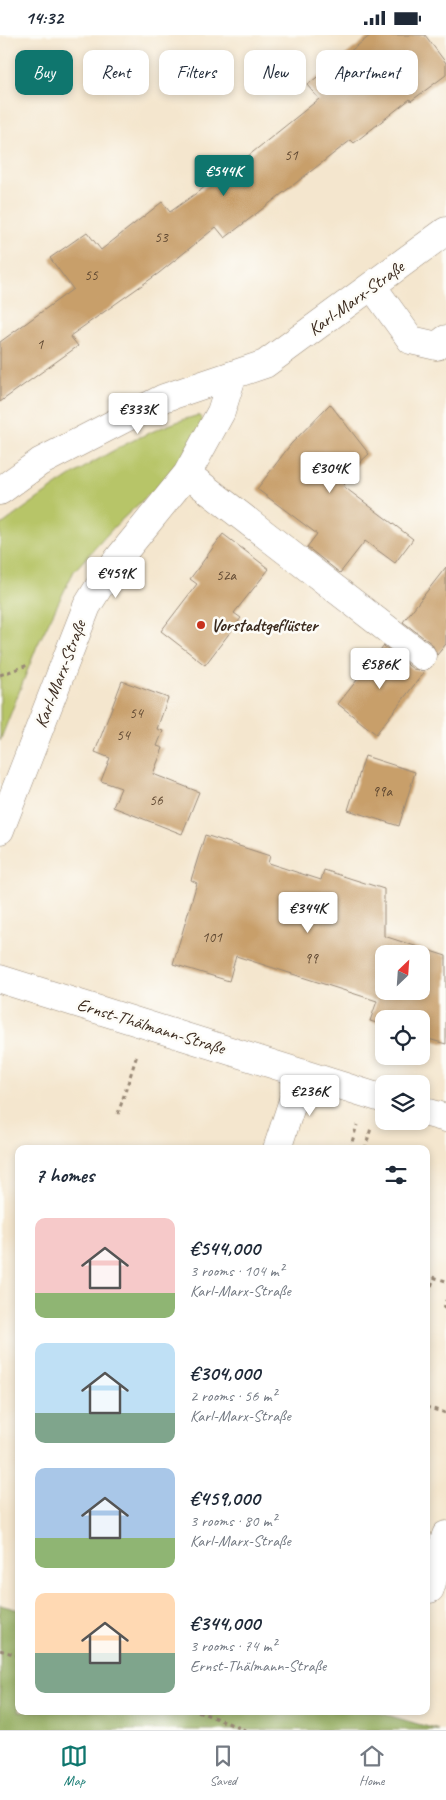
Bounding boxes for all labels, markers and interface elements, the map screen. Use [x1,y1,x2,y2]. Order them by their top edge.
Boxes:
text: 14:32 [25,6,63,30]
chip: Buy [15,50,73,95]
chip: Rent [83,50,149,95]
chip: Filters [159,50,234,95]
chip: New [244,50,306,95]
chip: Apartment [316,50,418,95]
house number: 51 [284,146,299,165]
pin: €544K [189,155,259,197]
text: €544K [206,161,242,181]
house number: 53 [154,228,169,247]
street label: Karl-Marx-Straße [304,255,409,340]
house number: 55 [84,266,99,285]
house number: 1 [37,335,45,354]
pin: €333K [103,393,173,435]
text: €333K [120,399,156,419]
pin: €304K [295,451,365,494]
text: €304K [312,458,348,478]
pin: €459K [81,557,151,599]
text: €459K [98,563,134,583]
house number: 52a [216,566,237,585]
place label: Vorstadtgeflüster [211,614,320,636]
street label: Karl-Marx-Straße [29,616,91,731]
marker: Vorstadtgeflüster [195,619,207,631]
pin: €586K [345,647,415,690]
text: €586K [361,654,399,674]
house number: 54 [129,704,144,723]
house number: 54 [116,726,131,745]
house number: 99a [372,782,393,801]
house number: 56 [149,791,164,810]
pin: €344K [273,891,343,934]
text: €344K [290,898,326,918]
house number: 101 [202,928,223,947]
north arrow [375,945,430,1000]
map controls [375,945,430,1130]
house number: 99 [304,949,319,968]
street label: Ernst-Thälmann-Straße [74,993,229,1059]
button: locate [375,1010,430,1065]
pin: €236K [275,1075,345,1117]
button: layers [375,1075,430,1130]
text: €236K [291,1081,329,1101]
icon: filters [382,1161,410,1189]
text: 7 homes [35,1162,94,1188]
text: €544,000 [190,1235,260,1261]
icon: home [75,1238,135,1298]
text: 3 rooms · 104 m² [190,1261,284,1281]
text: Karl-Marx-Straße [190,1281,291,1301]
text: €304,000 [190,1360,260,1386]
icon: home [75,1363,135,1423]
text: 2 rooms · 56 m² [190,1386,276,1406]
text: Karl-Marx-Straße [190,1406,291,1426]
text: €459,000 [190,1485,260,1511]
icon: home [75,1488,135,1548]
text: 3 rooms · 80 m² [190,1511,276,1531]
text: Karl-Marx-Straße [190,1531,291,1551]
text: €344,000 [190,1610,260,1636]
icon: home [75,1613,135,1673]
text: 3 rooms · 74 m² [190,1636,276,1656]
text: Ernst-Thälmann-Straße [190,1656,326,1676]
tab: Map [60,1742,88,1789]
tab: Saved [209,1742,237,1789]
tab: Home [358,1742,386,1789]

